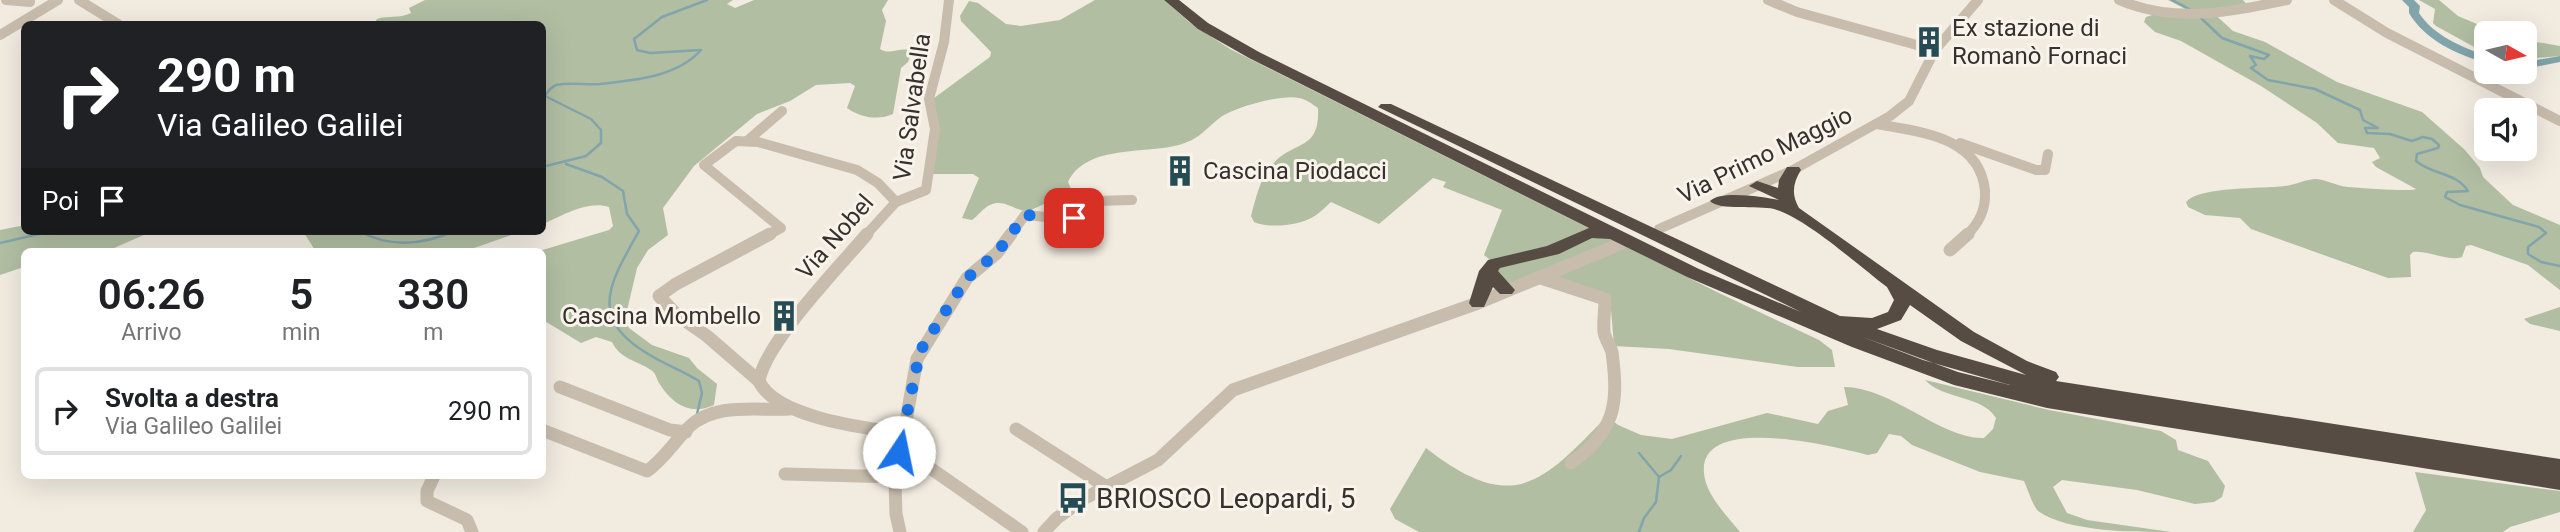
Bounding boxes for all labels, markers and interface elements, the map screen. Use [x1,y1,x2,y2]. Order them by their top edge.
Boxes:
place label: Ex stazione di Romanò Fornaci [1952,14,2127,70]
north arrow [2474,21,2538,84]
map controls [2474,21,2537,161]
building icon: Ex stazione di Romanò Fornaci [1912,25,1946,59]
street label: Via Salvabella [888,31,936,183]
text: 290 m [157,47,296,104]
icon: right [42,49,133,140]
button: sound [2474,98,2537,161]
street label: Via Primo Maggio [1673,101,1857,209]
text: Via Galileo Galilei [157,106,404,144]
building icon: Cascina Piodacci [1163,154,1197,188]
place label: Cascina Piodacci [1203,157,1387,185]
icon: arrive [93,182,131,220]
text: Poi [42,186,79,216]
pin [1044,188,1104,248]
street label: Via Nobel [791,189,879,285]
icon: arrive [1055,199,1093,237]
text: 06:26 [98,270,205,319]
text: 5 [289,270,313,319]
text: 330 [397,270,469,319]
building icon: Cascina Mombello [767,299,801,333]
place label: Cascina Mombello [562,302,761,330]
text: Arrivo [121,319,182,346]
text: min [282,319,320,346]
text: m [423,319,443,346]
text: Svolta a destra [105,383,279,413]
icon: right [46,392,84,430]
text: 290 m [448,396,521,426]
text: Via Galileo Galilei [105,413,282,440]
position arrow [862,415,936,489]
bus stop icon: BRIOSCO Leopardi, 5 [1056,481,1090,515]
place label: BRIOSCO Leopardi, 5 [1096,482,1356,515]

